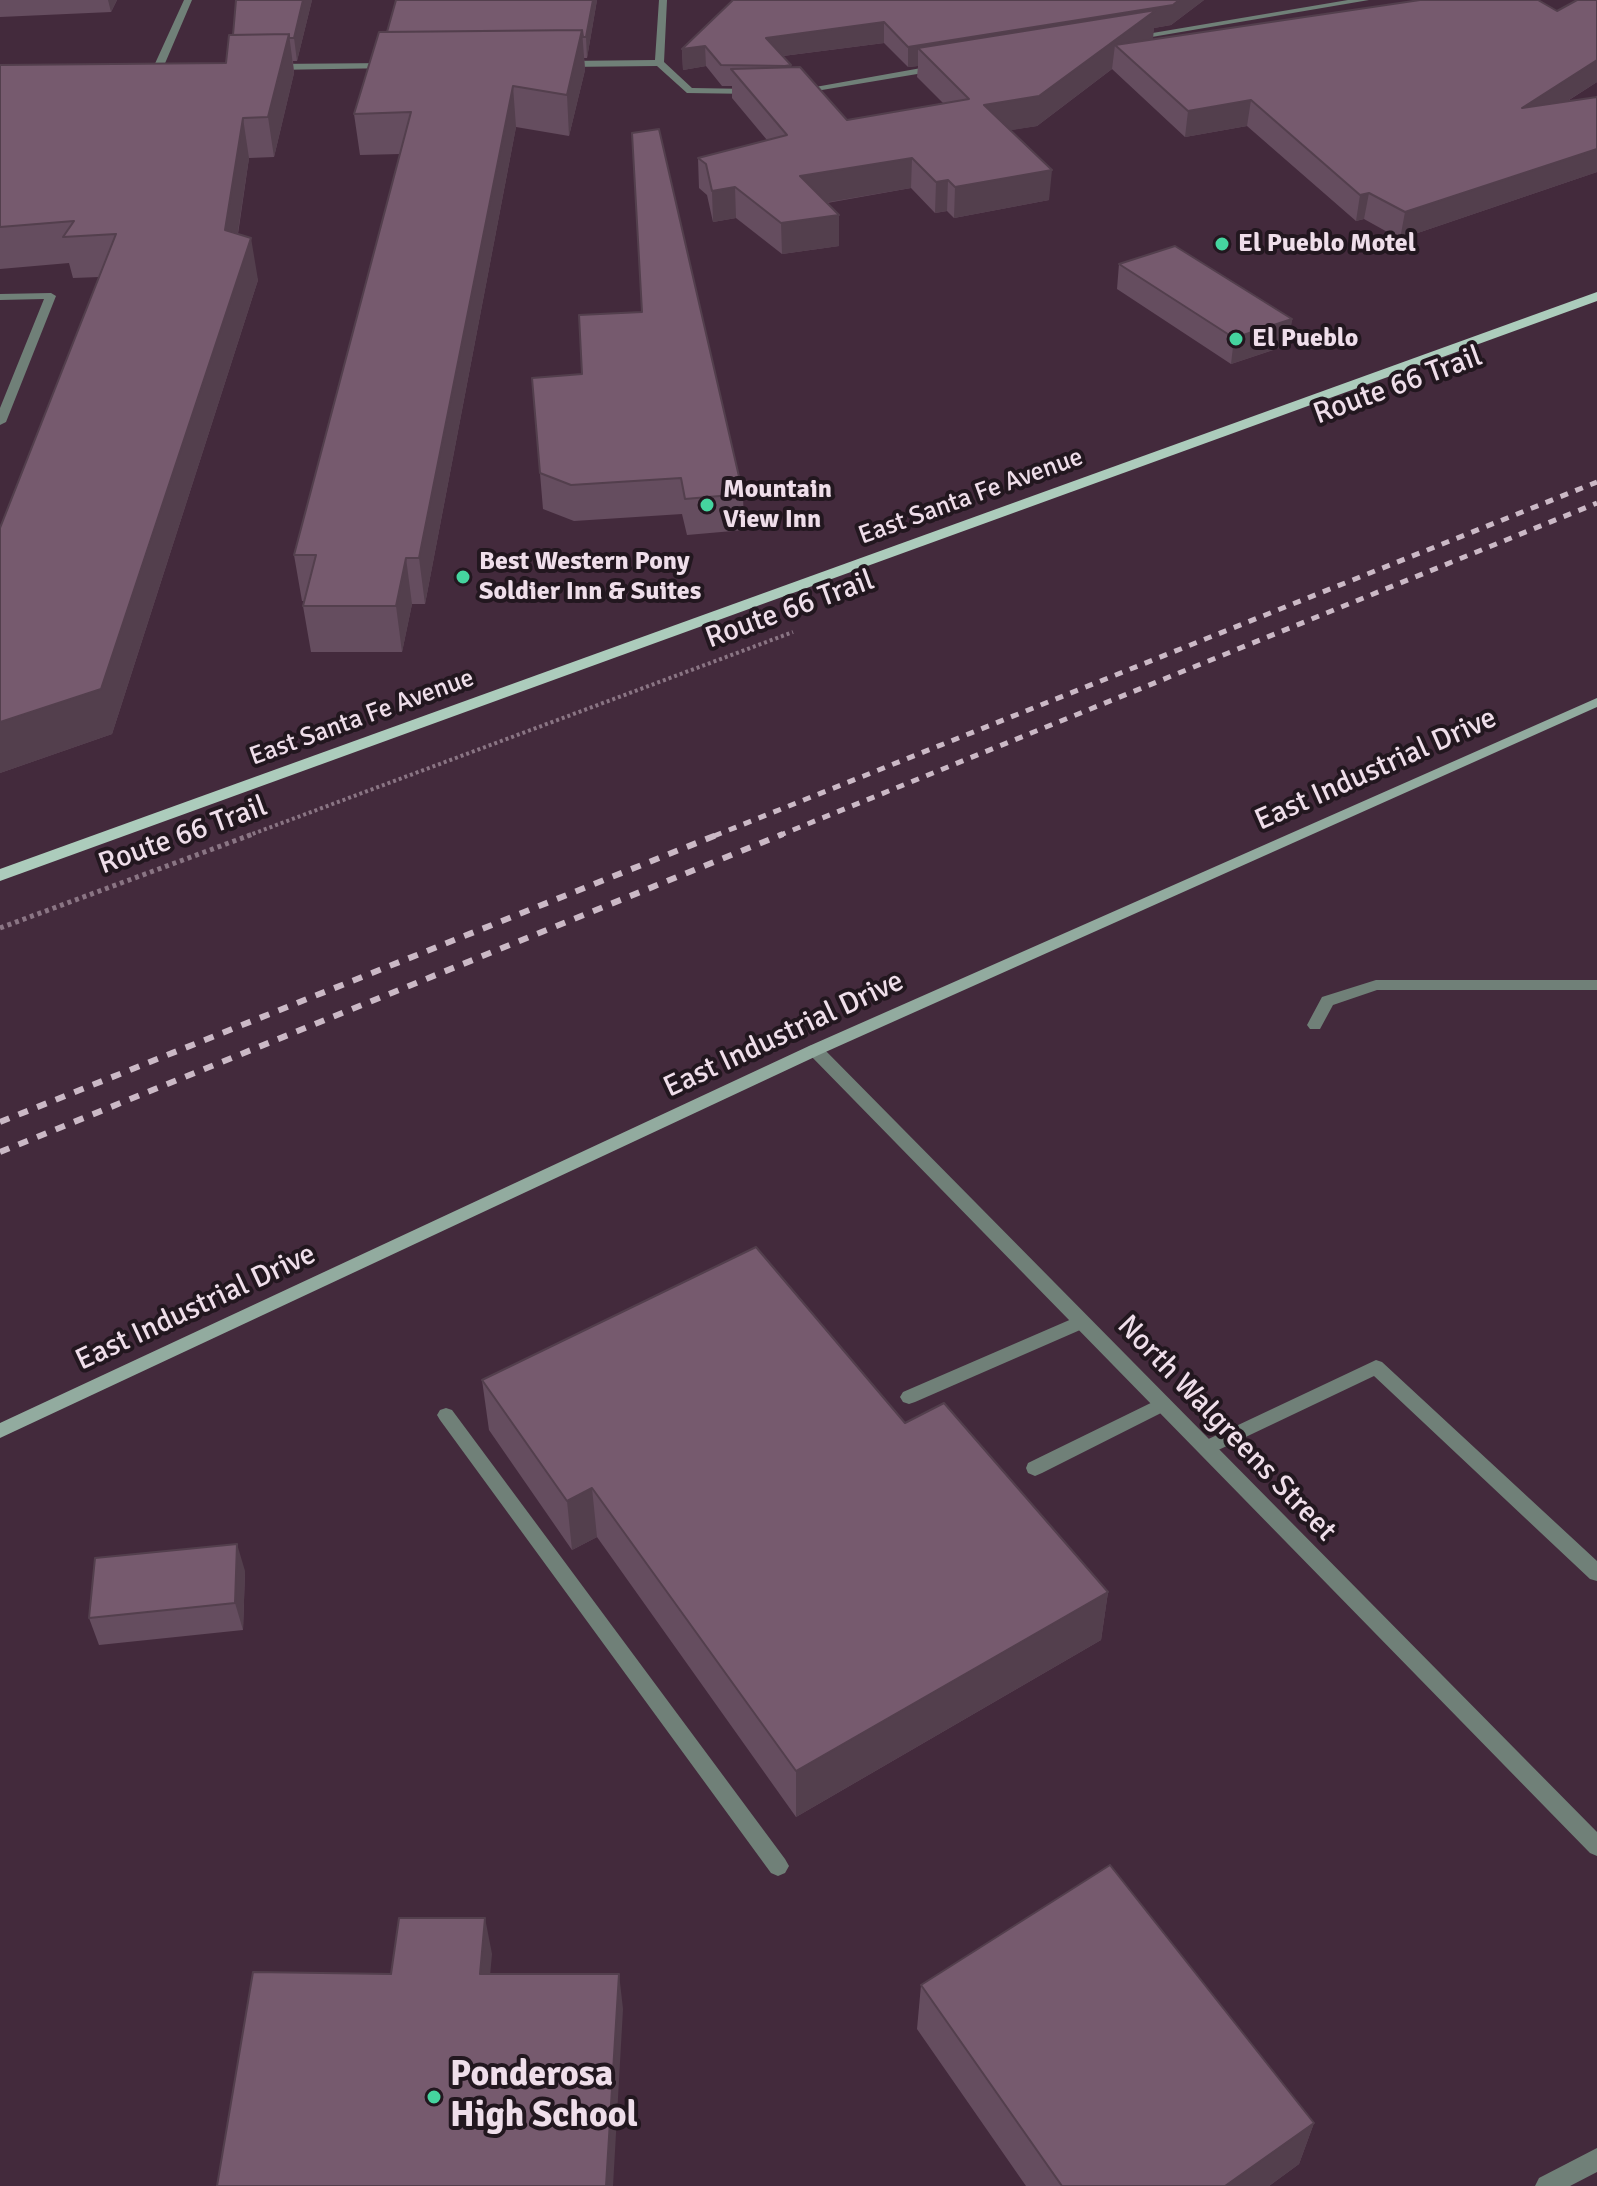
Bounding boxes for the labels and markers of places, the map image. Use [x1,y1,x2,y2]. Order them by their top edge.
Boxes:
place label: El Pueblo Motel [1238,228,1416,260]
marker: El Pueblo Motel [1213,235,1231,253]
place label: El Pueblo [1252,323,1358,355]
marker: El Pueblo [1227,330,1245,348]
place label: Mountain View Inn [723,474,832,536]
marker: Mountain View Inn [698,496,716,514]
place label: Best Western Pony Soldier Inn & Suites [479,546,701,608]
marker: Best Western Pony Soldier Inn & Suites [454,568,472,586]
place label: Ponderosa High School [450,2054,638,2139]
marker: Ponderosa High School [425,2088,443,2106]

